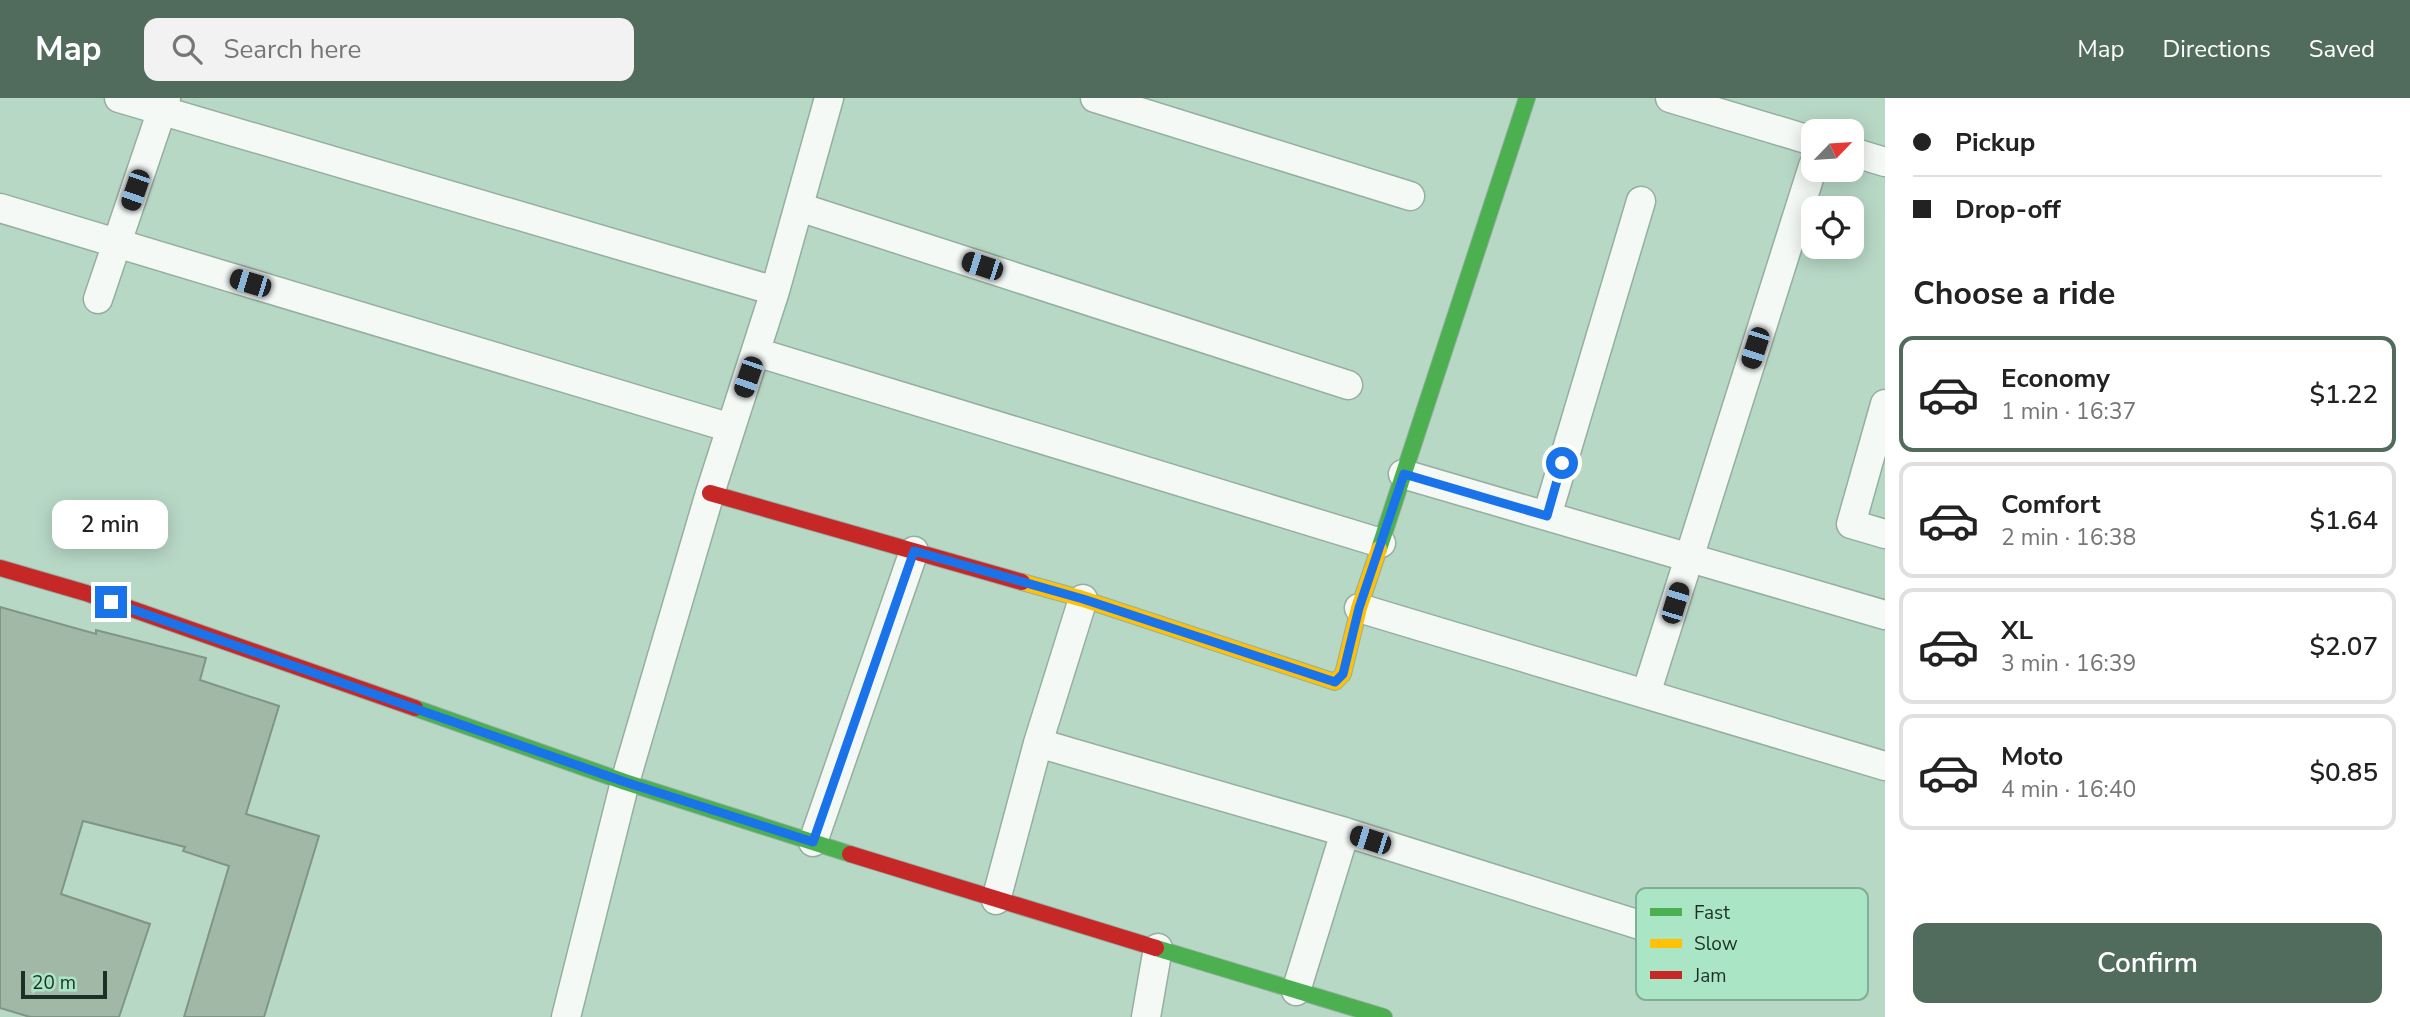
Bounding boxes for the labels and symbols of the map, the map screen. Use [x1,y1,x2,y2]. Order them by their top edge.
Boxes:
north arrow [1801,119,1864,182]
car [119,167,152,213]
car [959,250,1006,282]
car [227,267,274,299]
car [1739,325,1772,371]
car [732,354,765,400]
route start [1546,447,1578,479]
callout: 2 min [53,500,169,550]
car [1659,580,1692,626]
route end [95,586,127,618]
car [1347,824,1394,856]
legend [1636,888,1868,1000]
text: Fast [1694,900,1730,926]
text: Slow [1694,931,1738,957]
text: Jam [1693,963,1727,989]
scale bar [21,968,107,1000]

